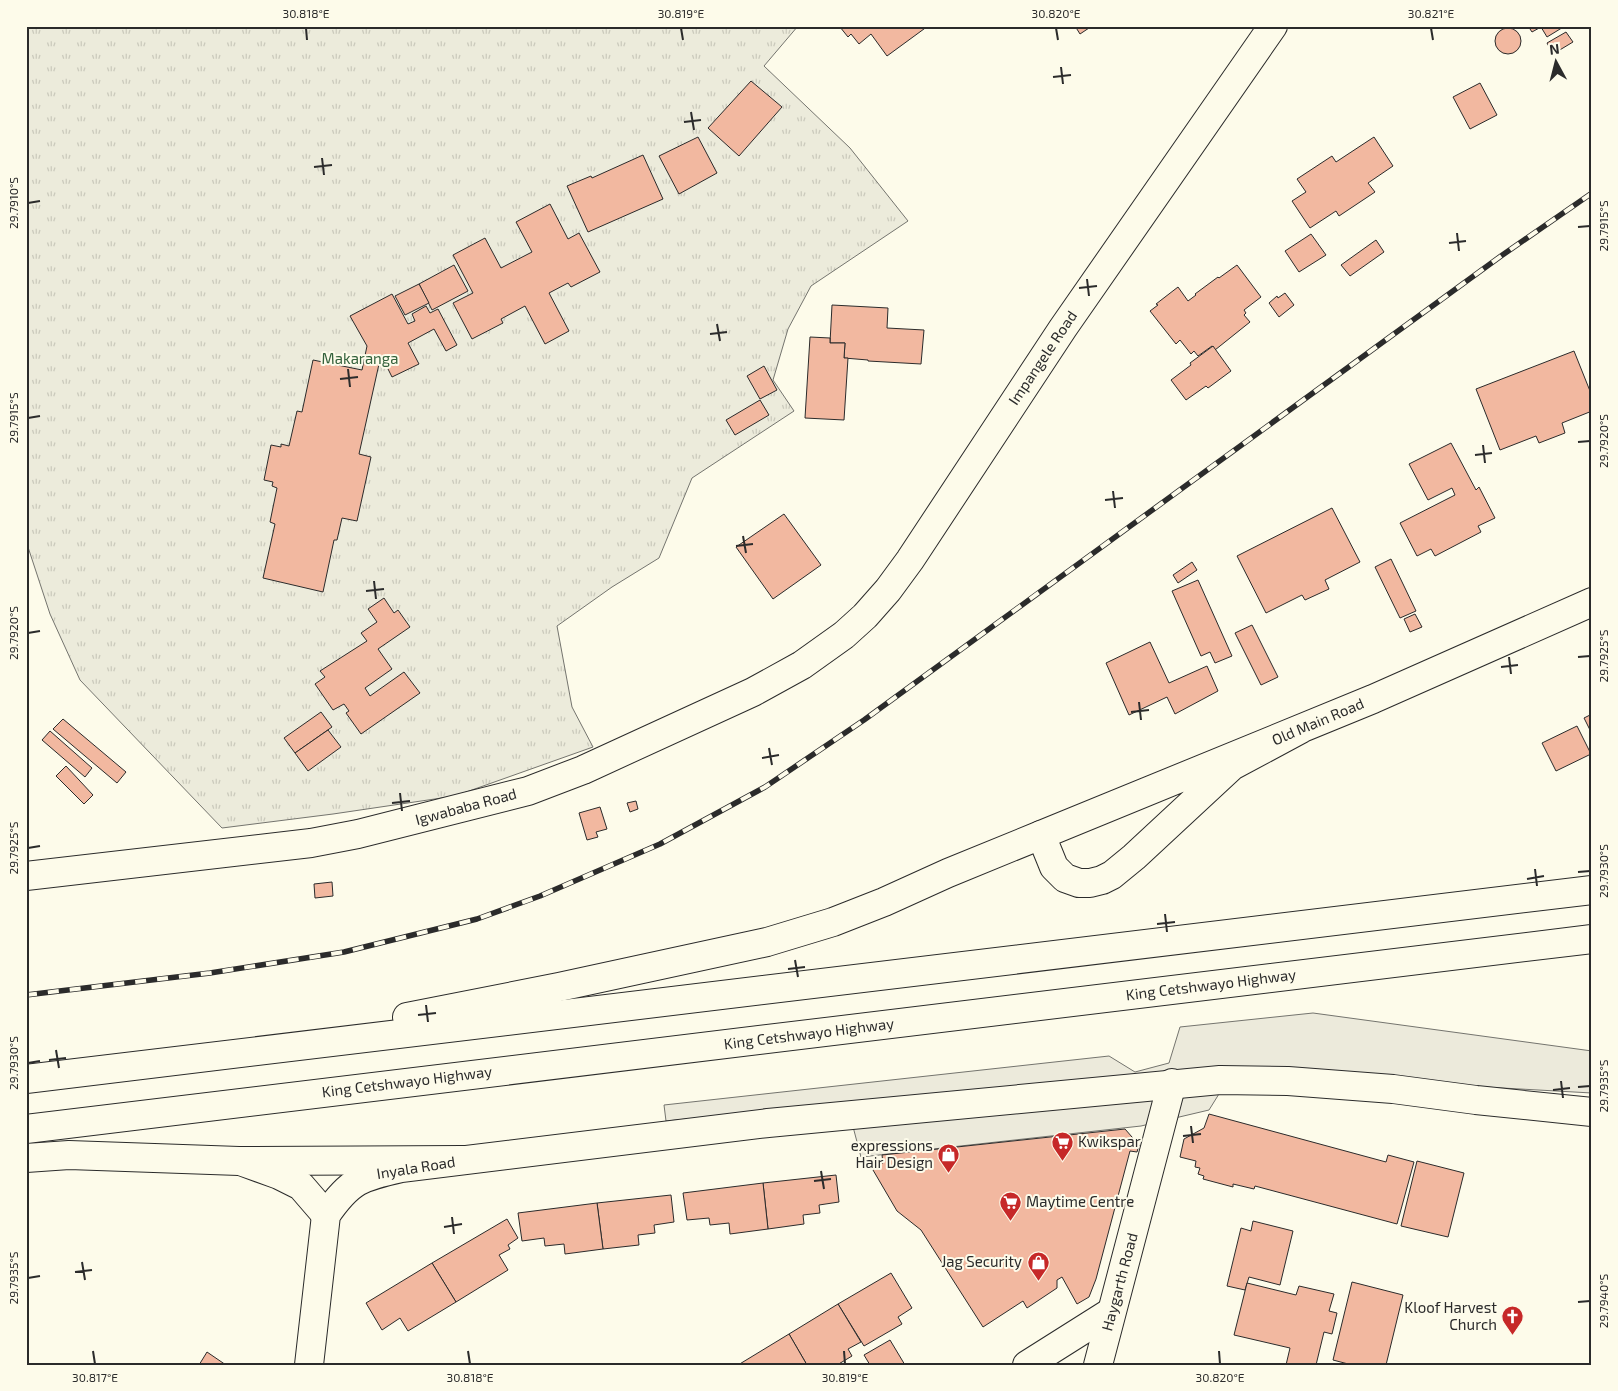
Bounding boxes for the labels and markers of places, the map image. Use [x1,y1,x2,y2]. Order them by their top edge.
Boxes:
supermarket icon: Kwikspar [1050,1130,1074,1161]
place label: Kwikspar [1078,1132,1141,1150]
place label: expressions Hair Design [851,1136,933,1171]
shop icon: expressions Hair Design [937,1143,961,1174]
supermarket icon: Maytime Centre [998,1190,1022,1221]
place label: Maytime Centre [1026,1192,1134,1210]
shop icon: Jag Security [1026,1250,1050,1281]
place label: Jag Security [941,1252,1022,1270]
place label: Kloof Harvest Church [1404,1298,1497,1333]
church icon: Kloof Harvest Church [1501,1305,1525,1336]

